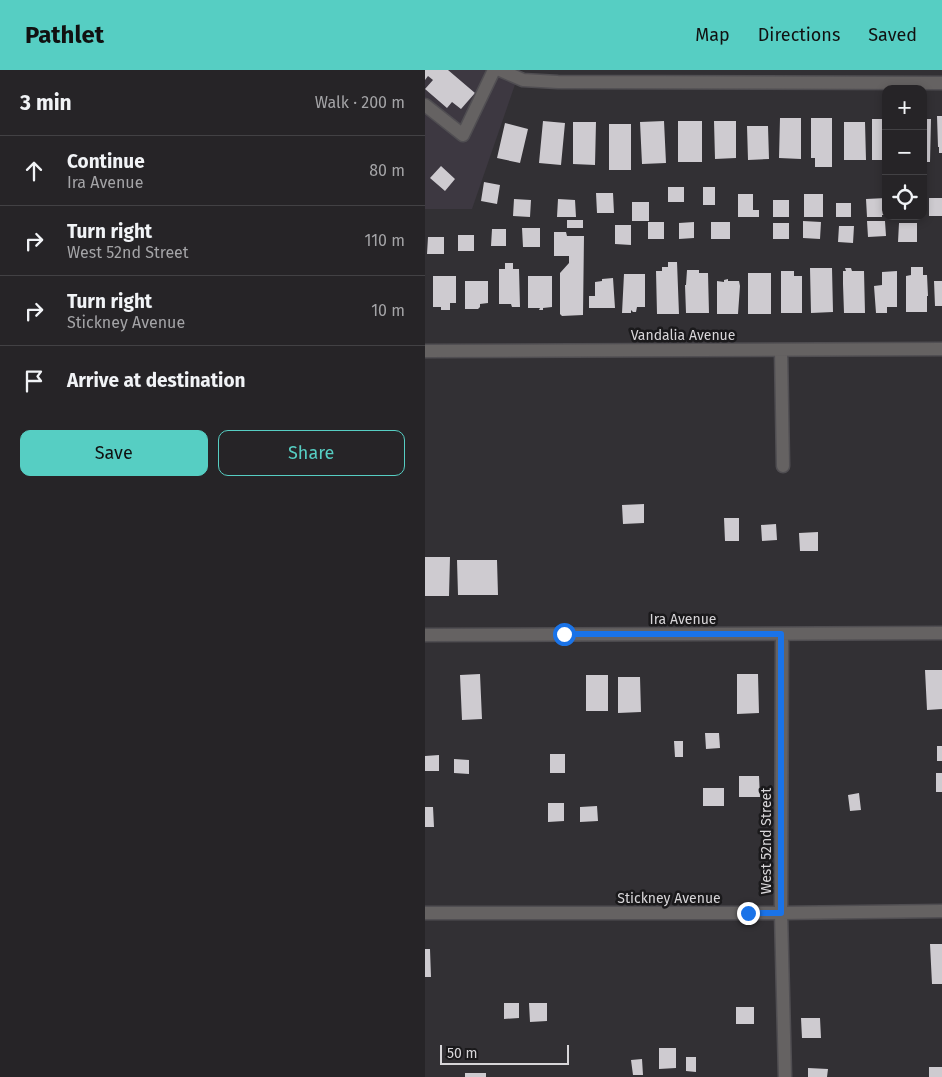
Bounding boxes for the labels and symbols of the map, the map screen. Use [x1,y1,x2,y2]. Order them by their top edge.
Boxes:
street label: Vandalia Avenue [631,327,735,344]
street label: Ira Avenue [650,611,716,628]
route start [553,623,576,646]
street label: West 52nd Street [758,787,775,894]
street label: Stickney Avenue [617,890,721,907]
route end [737,902,760,925]
scale bar [440,1042,569,1065]

